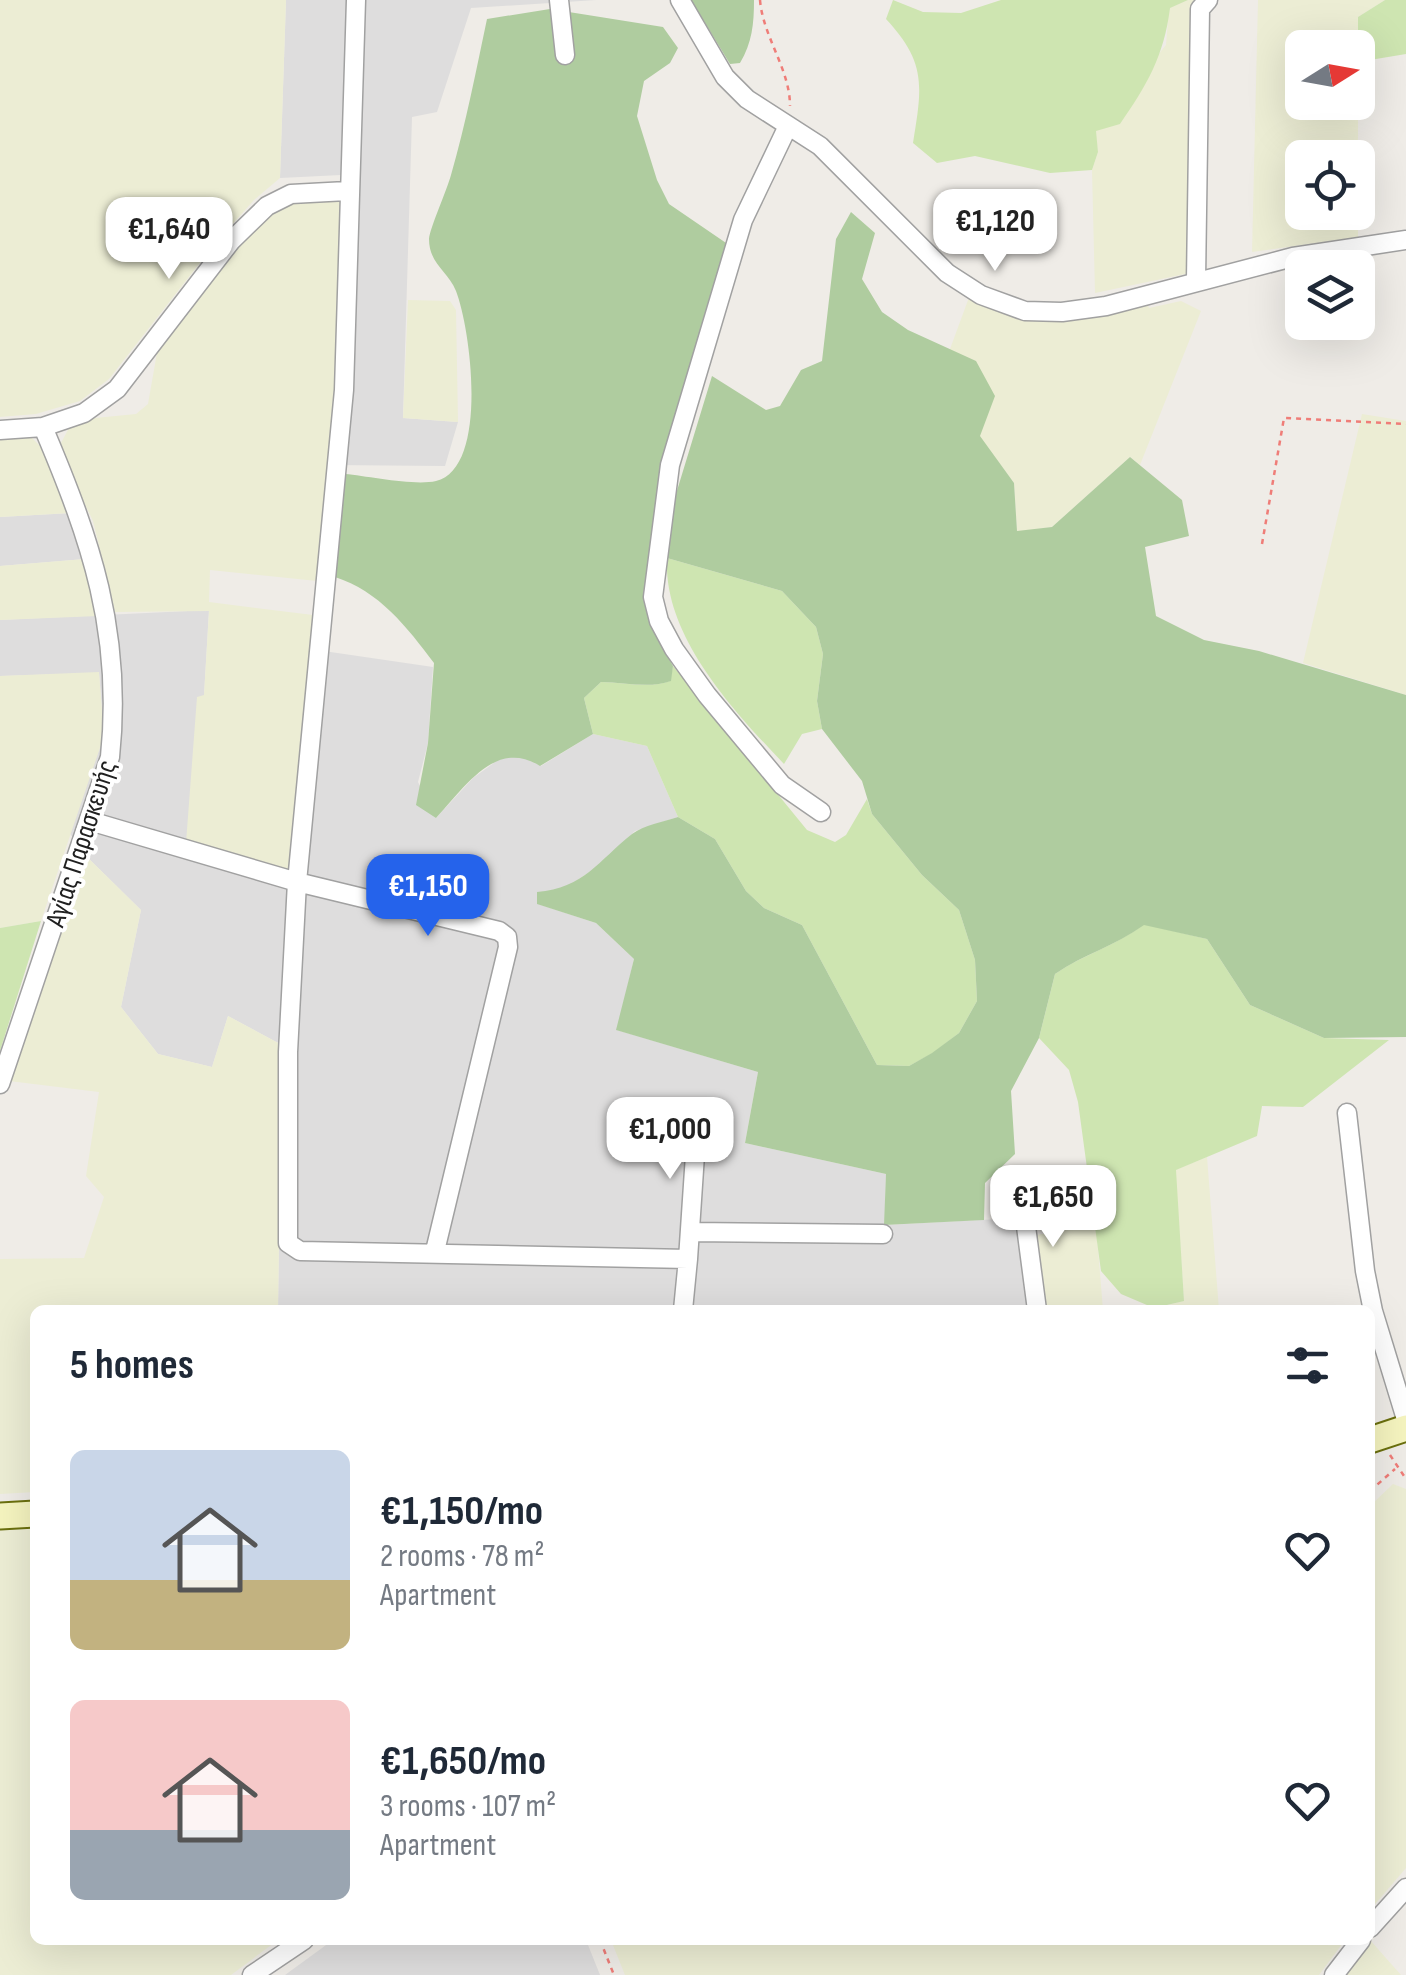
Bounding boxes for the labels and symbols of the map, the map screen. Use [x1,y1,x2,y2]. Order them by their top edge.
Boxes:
north arrow [1285,30,1375,120]
pin: €1,120 [914,189,1076,274]
pin: €1,640 [88,197,250,282]
street label: Αγίας Παρασκευής [39,756,124,932]
pin: €1,150 [347,854,509,939]
pin: €1,000 [589,1097,751,1182]
pin: €1,650 [972,1165,1134,1250]

